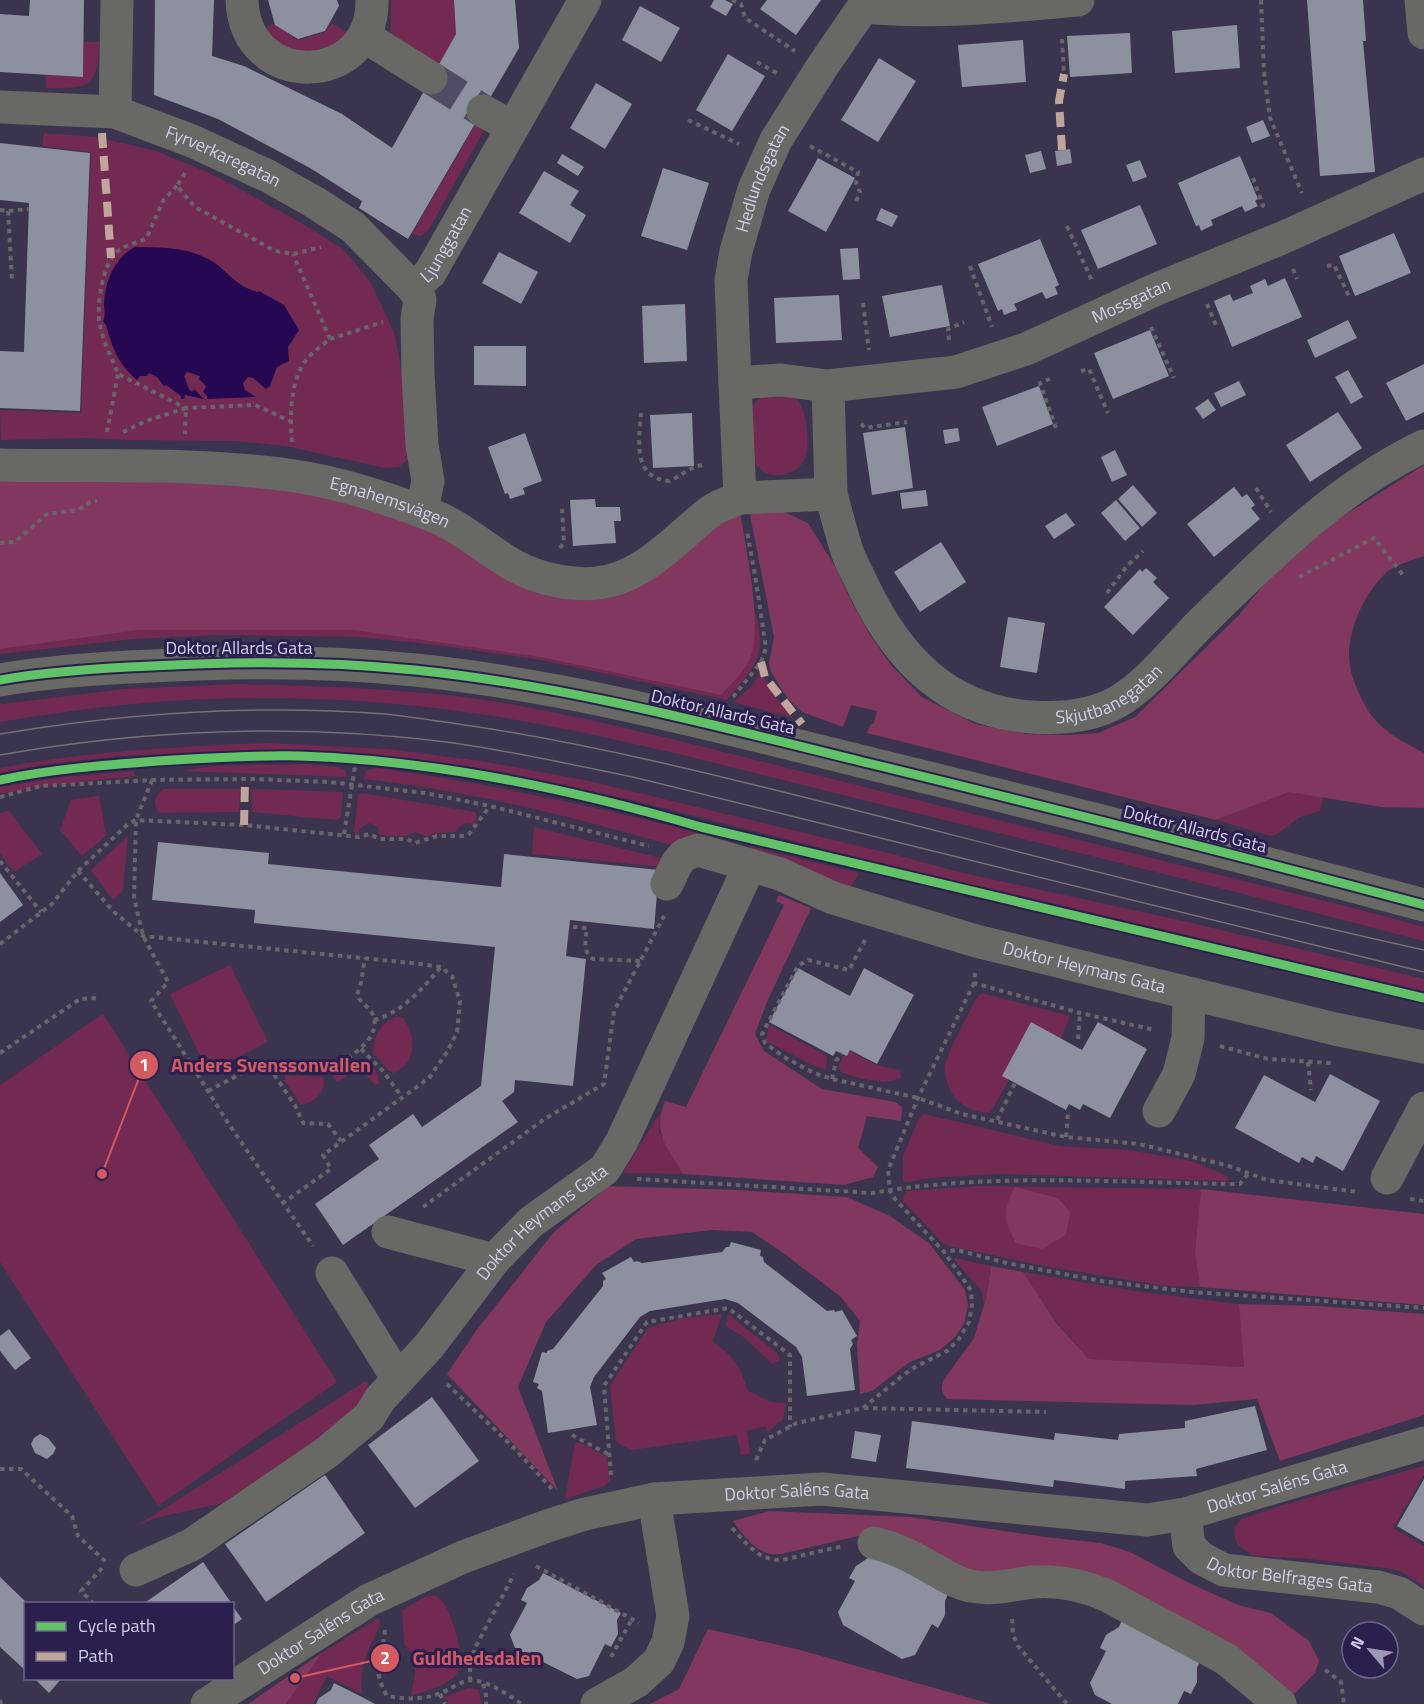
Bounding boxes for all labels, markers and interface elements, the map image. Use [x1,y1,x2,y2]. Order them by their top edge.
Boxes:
street label: Fyrverkaregatan [162,118,286,194]
street label: Hedlundsgatan [728,118,796,236]
street label: Ljunggatan [414,201,478,289]
street label: Mossgatan [1087,271,1175,330]
street label: Egnahemsvägen [327,469,455,535]
street label: Doktor Allards Gata [165,634,313,661]
street label: Skjutbanegatan [1055,658,1168,731]
street label: Doktor Allards Gata [648,682,798,741]
street label: Doktor Allards Gata [1120,798,1270,859]
street label: Doktor Heymans Gata [1000,934,1169,1000]
callout: Anders Svenssonvallen [129,1046,383,1084]
text: Anders Svenssonvallen [171,1049,371,1080]
text: 1 [139,1051,149,1078]
street label: Doktor Heymans Gata [469,1157,613,1286]
street label: Doktor Saléns Gata [1203,1453,1350,1520]
street label: Doktor Saléns Gata [723,1475,871,1508]
street label: Doktor Belfrages Gata [1202,1549,1374,1599]
street label: Doktor Saléns Gata [252,1581,388,1681]
legend [24,1602,234,1680]
text: Cycle path [78,1612,156,1639]
north arrow [1340,1620,1400,1680]
text: N [1344,1632,1370,1653]
callout: Guldhedsdalen [370,1639,553,1677]
text: Path [78,1642,114,1669]
text: Guldhedsdalen [412,1642,542,1673]
text: 2 [380,1644,390,1671]

